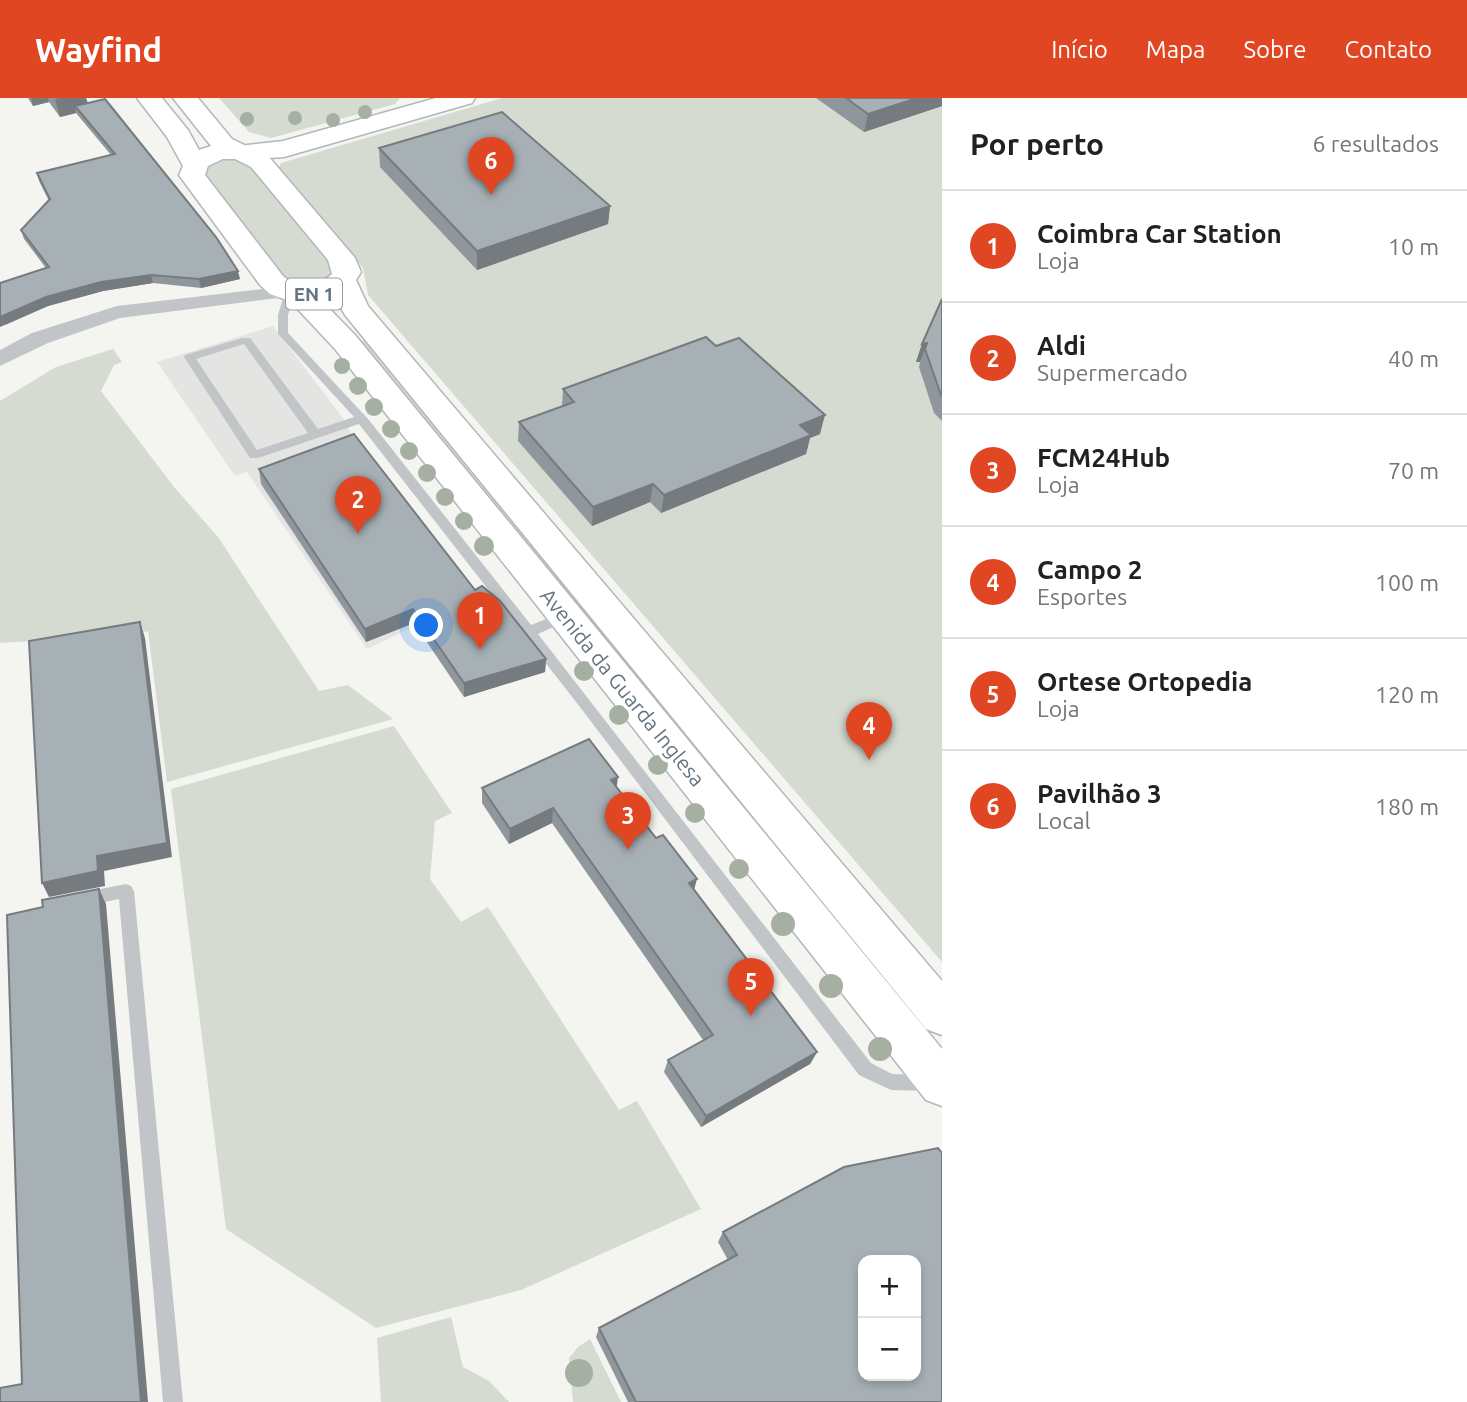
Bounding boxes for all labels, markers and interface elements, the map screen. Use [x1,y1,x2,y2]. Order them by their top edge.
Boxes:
text: Wayfind [35,31,162,68]
text: Início [1051,36,1108,63]
text: Mapa [1146,36,1205,63]
text: Sobre [1243,36,1306,63]
text: Contato [1344,36,1432,63]
text: Por perto [970,127,1104,161]
text: 6 resultados [1313,131,1439,156]
pin: 6 [468,137,514,195]
text: Coimbra Car Station [1037,219,1282,248]
text: 1 [987,234,999,259]
text: 10 m [1388,234,1439,259]
text: Loja [1037,248,1080,273]
road number: EN 1 [286,278,342,310]
text: Aldi [1037,331,1086,360]
text: 2 [987,346,999,371]
text: 40 m [1388,346,1439,371]
text: Supermercado [1037,360,1188,385]
text: FCM24Hub [1037,443,1170,472]
text: 3 [987,458,999,483]
text: 70 m [1388,458,1439,483]
text: Loja [1037,472,1080,497]
pin: 2 [335,476,381,534]
text: Campo 2 [1037,555,1142,584]
text: 4 [987,570,999,595]
text: 100 m [1375,570,1439,595]
street label: Avenida da Guarda Inglesa [536,583,710,791]
text: Esportes [1037,584,1127,609]
pin: 1 [457,592,503,650]
your location [409,608,443,642]
text: Ortese Ortopedia [1037,667,1252,696]
text: 5 [987,682,999,707]
text: 120 m [1375,682,1439,707]
text: Loja [1037,696,1080,721]
pin: 4 [846,702,892,760]
text: Pavilhão 3 [1037,779,1162,808]
pin: 3 [605,792,651,850]
text: 6 [987,794,999,819]
text: 180 m [1375,794,1439,819]
text: Local [1037,808,1091,833]
pin: 5 [728,958,774,1016]
map controls [858,1255,921,1381]
button: + [858,1255,921,1318]
button: − [858,1318,921,1381]

